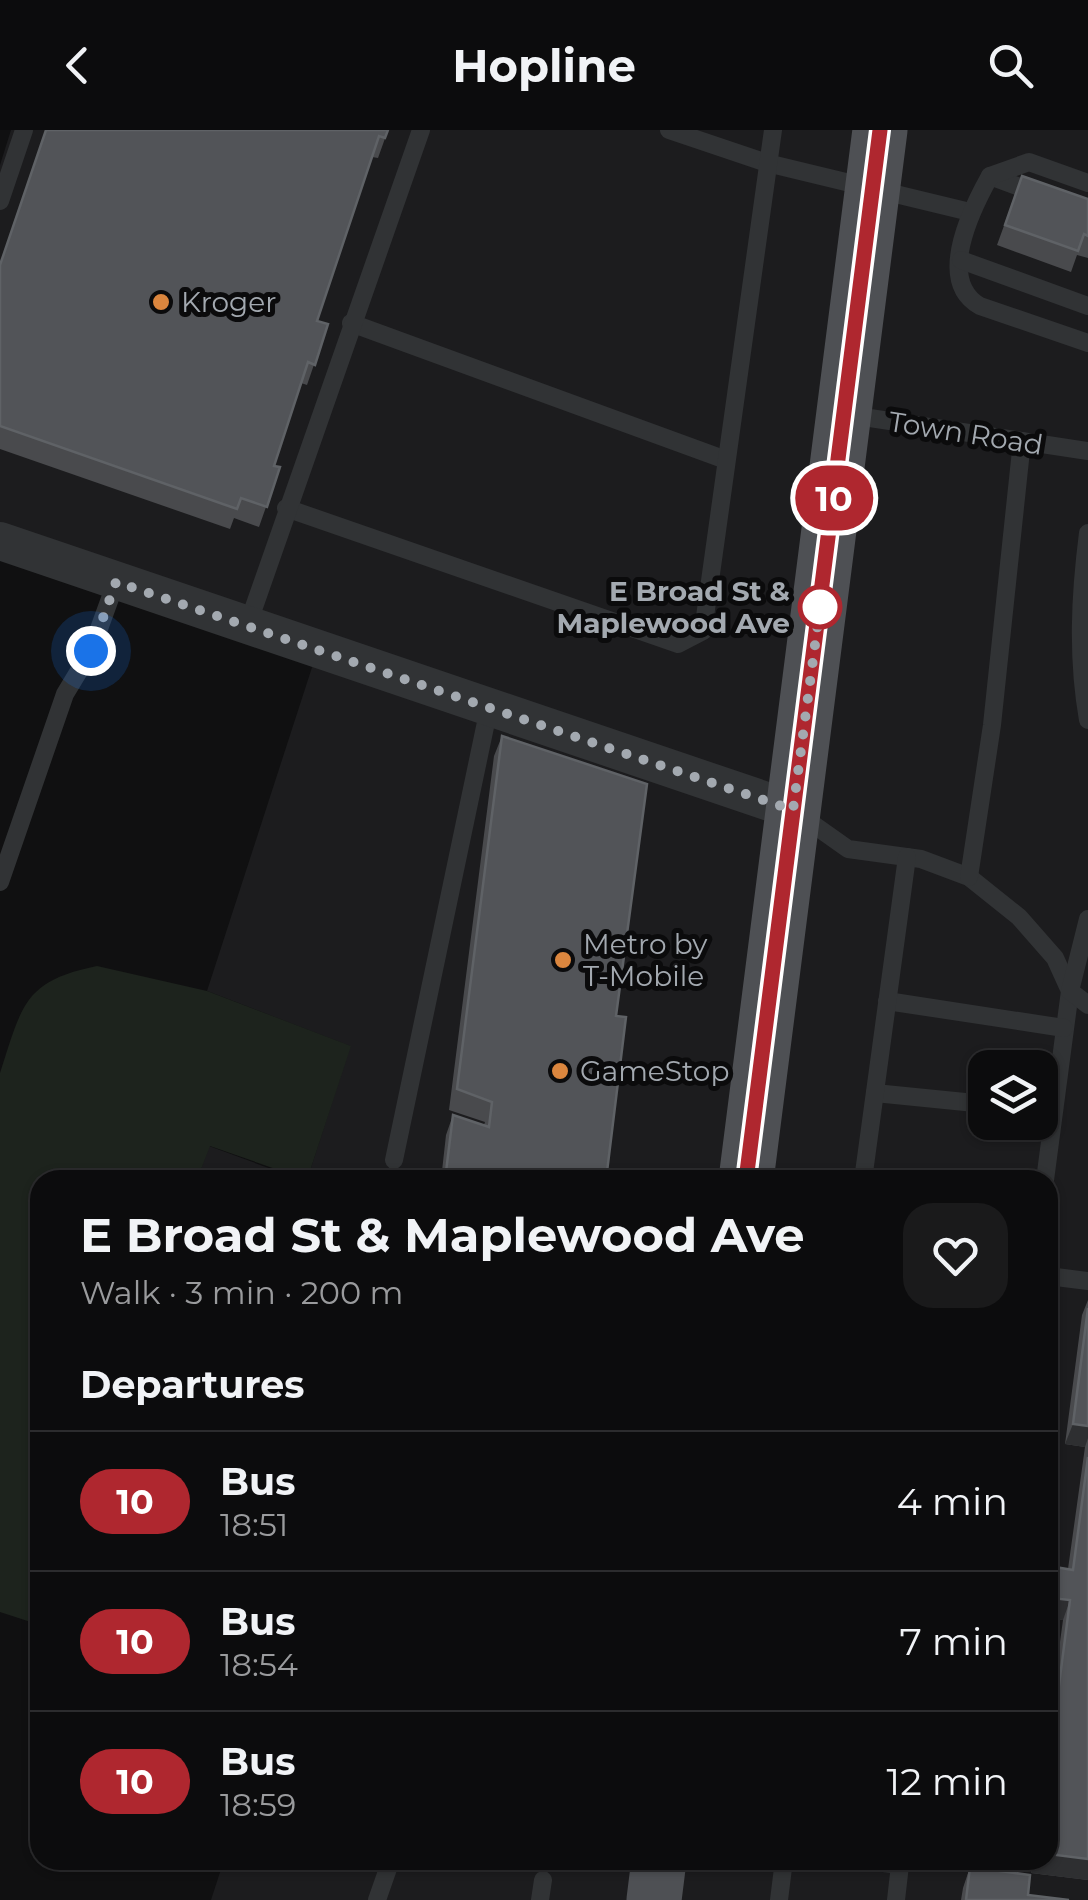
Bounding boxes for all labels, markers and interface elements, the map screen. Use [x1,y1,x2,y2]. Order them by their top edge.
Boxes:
icon: back [50,38,105,93]
text: Hopline [452,38,636,93]
icon: search [983,38,1038,93]
place label: Kroger [181,285,276,319]
marker: Kroger [150,291,172,313]
street label: Town Road [886,404,1046,462]
line badge: 10 [789,466,879,530]
text: 10 [815,477,853,520]
place label: E Broad St & Maplewood Ave [556,574,790,640]
marker: E Broad St & Maplewood Ave [799,586,841,628]
your location [66,626,116,676]
place label: Metro by T-Mobile [583,927,708,993]
marker: Metro by T-Mobile [552,949,574,971]
map controls [968,1050,1058,1140]
button: layers [968,1050,1058,1140]
place label: GameStop [580,1054,729,1088]
marker: GameStop [549,1060,571,1082]
button: heart [903,1203,1008,1308]
text: E Broad St & Maplewood Ave [80,1206,804,1264]
text: Walk · 3 min · 200 m [80,1273,404,1312]
text: Departures [80,1361,304,1408]
text: Bus [220,1458,295,1505]
text: 4 min [897,1478,1008,1525]
text: 10 [116,1480,154,1523]
text: 18:51 [220,1505,288,1544]
text: Bus [220,1598,295,1645]
text: 7 min [899,1618,1008,1665]
text: 10 [116,1620,154,1663]
text: 18:54 [220,1645,298,1684]
text: Bus [220,1738,295,1785]
text: 12 min [887,1758,1008,1805]
text: 10 [116,1760,154,1803]
text: 18:59 [220,1785,296,1824]

